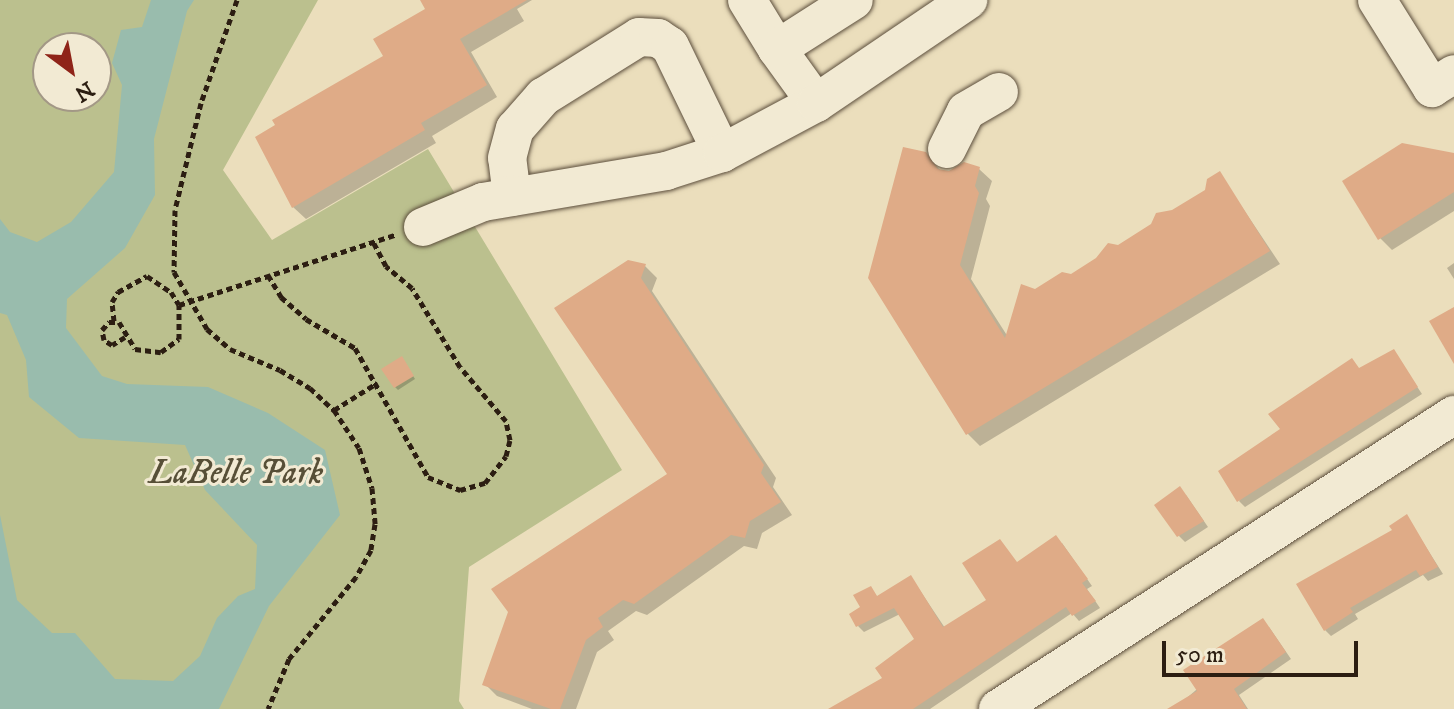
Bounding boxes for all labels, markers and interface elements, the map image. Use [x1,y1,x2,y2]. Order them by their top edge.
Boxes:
north arrow [32,32,112,112]
text: N [69,75,99,107]
park label: LaBelle Park [149,454,323,494]
scale bar [1166,625,1362,675]
text: 50 m [1176,640,1224,670]

